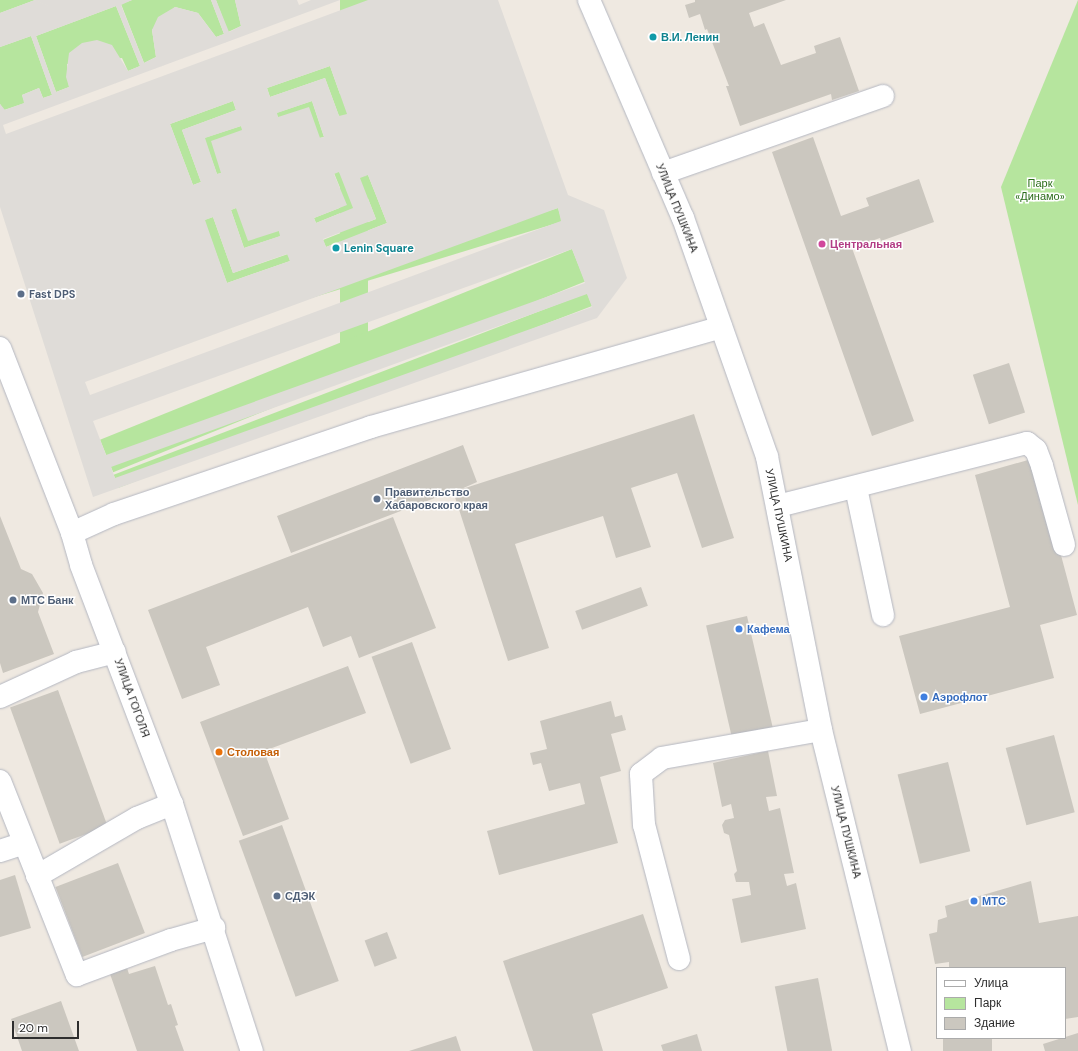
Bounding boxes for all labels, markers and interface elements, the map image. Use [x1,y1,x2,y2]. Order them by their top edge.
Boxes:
place label: В.И. Ленин [661,30,719,44]
marker: В.И. Ленин [648,32,658,42]
street label: УЛИЦА ПУШКИНА [653,162,701,254]
park label: Парк «Динамо» [1015,177,1065,203]
place label: Центральная [830,237,902,251]
marker: Центральная [817,239,827,249]
place label: Lenin Square [344,241,414,255]
marker: Lenin Square [331,243,341,253]
place label: Fast DPS [29,287,75,301]
marker: Fast DPS [16,289,26,299]
street label: УЛИЦА ПУШКИНА [763,467,795,563]
place label: Правительство Хабаровского края [385,486,488,512]
marker: Правительство Хабаровского края [372,494,382,504]
place label: МТС Банк [21,593,74,607]
marker: МТС Банк [8,595,18,605]
place label: Кафема [747,622,790,636]
marker: Кафема [734,624,744,634]
street label: УЛИЦА ГОГОЛЯ [112,657,152,739]
place label: Аэрофлот [932,690,988,704]
marker: Аэрофлот [919,692,929,702]
place label: Столовая [227,745,279,759]
marker: Столовая [214,747,224,757]
street label: УЛИЦА ПУШКИНА [828,784,864,880]
place label: СДЭК [285,889,315,903]
marker: СДЭК [272,891,282,901]
place label: МТС [982,894,1006,908]
marker: МТС [969,896,979,906]
legend [936,967,1066,1039]
text: Улица [974,975,1008,991]
text: Парк [974,995,1001,1011]
scale bar [14,1013,81,1039]
text: Здание [974,1015,1015,1031]
text: 20 m [19,1020,48,1036]

